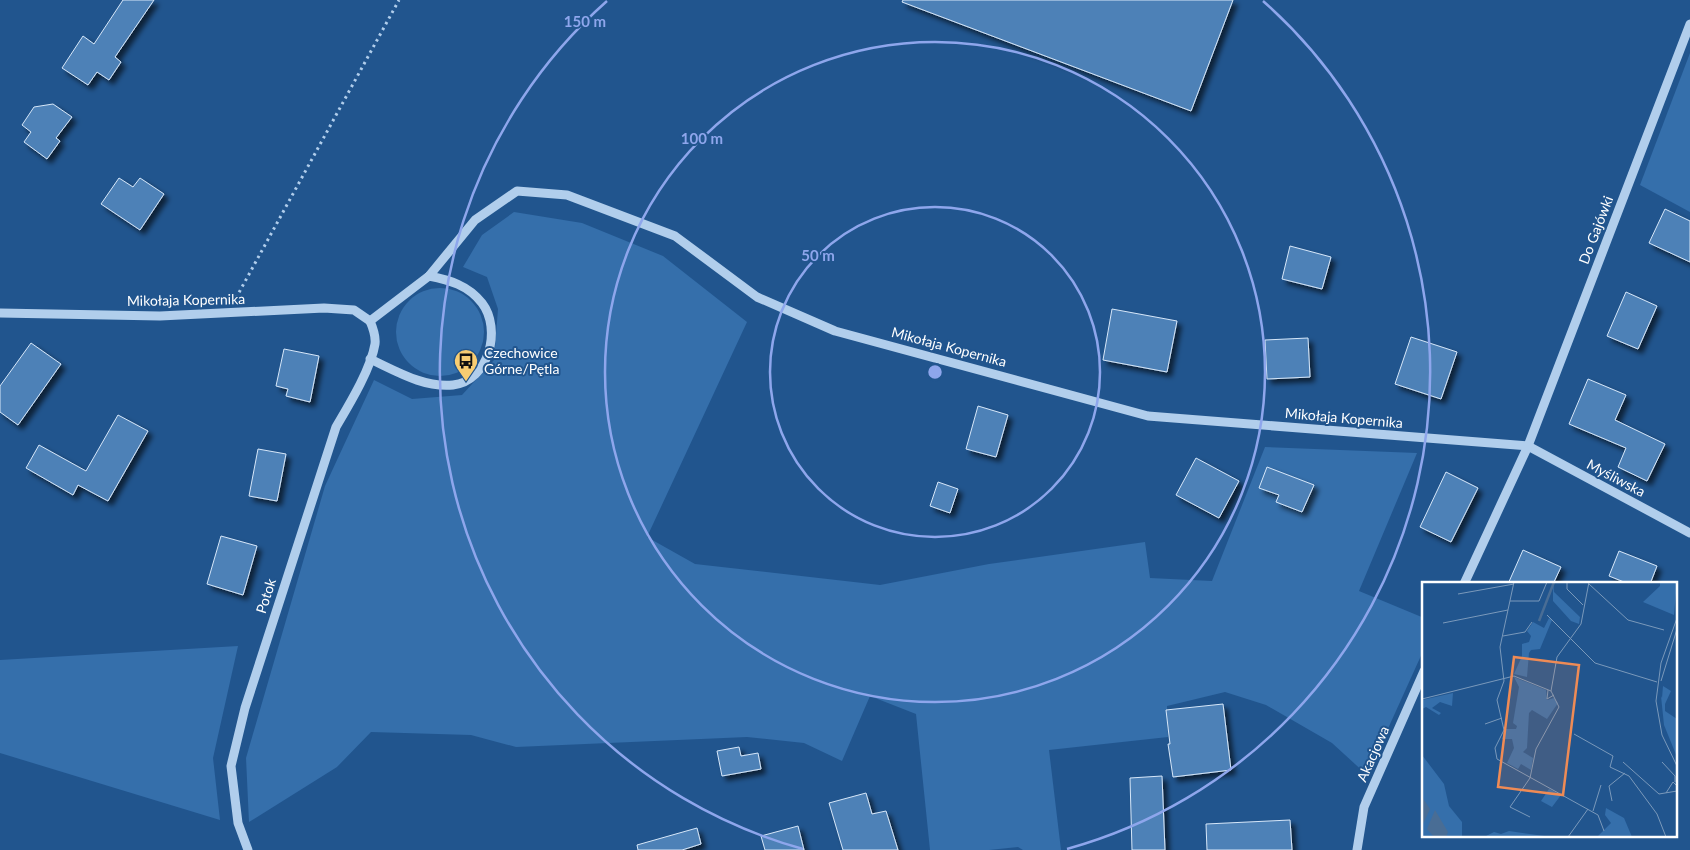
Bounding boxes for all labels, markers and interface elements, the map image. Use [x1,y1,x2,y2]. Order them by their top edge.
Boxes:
text: 150 m [564,12,606,30]
text: 100 m [681,129,723,147]
street label: Do Gajówki [1575,193,1616,266]
text: 50 m [801,246,835,264]
street label: Mikołaja Kopernika [127,290,245,309]
street label: Mikołaja Kopernika [890,323,1009,370]
place label: Czechowice Górne/Pętla [484,344,559,377]
bus stop icon: Czechowice Górne/Pętla [453,348,479,382]
centre of rings [926,363,944,381]
street label: Mikołaja Kopernika [1284,404,1404,431]
street label: Myśliwska [1584,455,1648,500]
street label: Potok [252,575,279,616]
inset map [1422,582,1678,838]
street label: Akacjowa [1353,723,1392,784]

